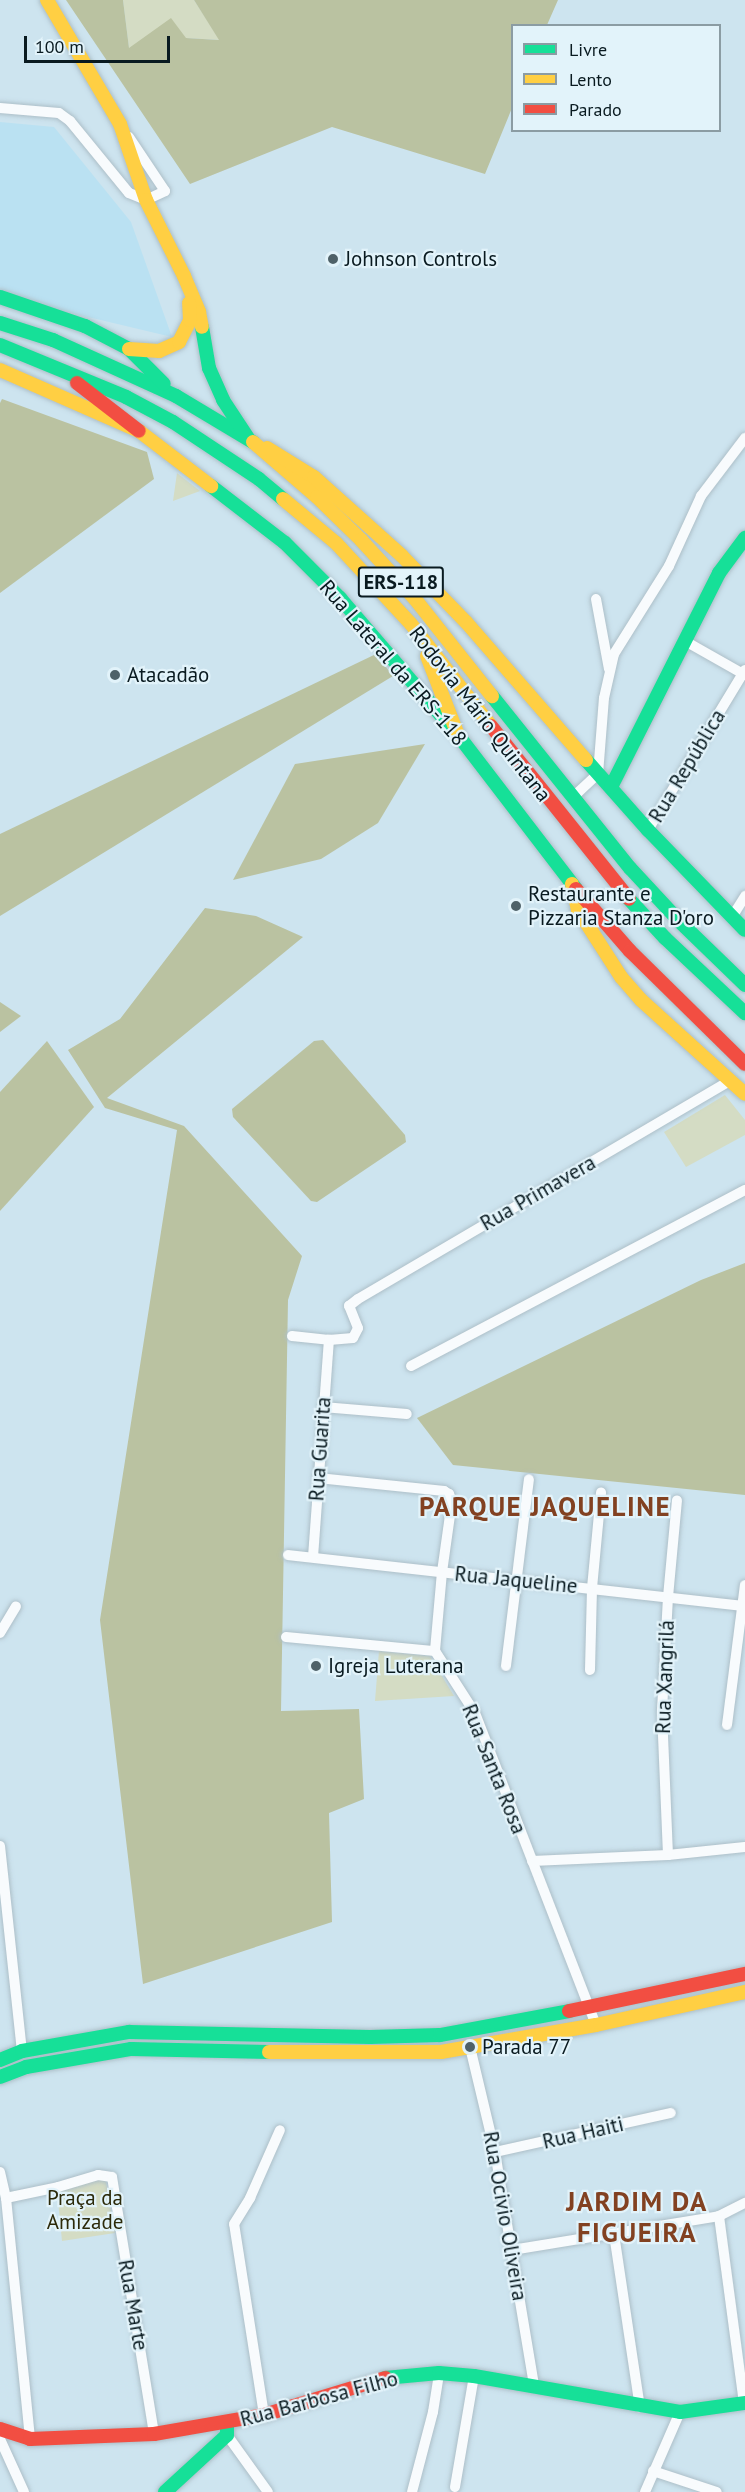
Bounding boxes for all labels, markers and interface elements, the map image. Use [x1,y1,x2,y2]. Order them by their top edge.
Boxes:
scale bar [27,24,172,62]
legend [511,24,721,132]
text: 100 m [35,35,84,58]
text: Livre [569,38,607,61]
text: Lento [569,68,612,91]
text: Parado [569,98,622,121]
place label: Johnson Controls [345,246,497,272]
marker: Johnson Controls [326,252,340,266]
road number: ERS-118 [358,565,444,599]
street label: Rua Lateral da ERS-118 [314,575,472,751]
street label: Rodovia Mário Quintana [404,621,556,807]
place label: Atacadão [127,662,209,688]
marker: Atacadão [108,668,122,682]
street label: Rua República [643,705,731,827]
place label: Restaurante e Pizzaria Stanza D'oro [528,881,714,931]
marker: Restaurante e Pizzaria Stanza D'oro [509,899,523,913]
street label: Rua Primavera [476,1150,600,1236]
street label: Rua Guarita [304,1396,336,1502]
district label: PARQUE JAQUELINE [419,1491,671,1523]
street label: Rua Jaqueline [453,1561,579,1599]
street label: Rua Xangrilá [650,1619,680,1735]
place label: Igreja Luterana [328,1653,464,1679]
marker: Igreja Luterana [309,1659,323,1673]
street label: Rua Santa Rosa [457,1700,531,1838]
place label: Parada 77 [482,2034,571,2060]
marker: Parada 77 [463,2040,477,2054]
street label: Rua Haiti [540,2111,626,2155]
street label: Rua Ocivio Oliveira [478,2129,532,2303]
park label: Praça da Amizade [47,2185,123,2235]
district label: JARDIM DA FIGUEIRA [566,2185,708,2248]
street label: Rua Marte [113,2258,153,2352]
street label: Rua Barbosa Filho [237,2366,401,2432]

